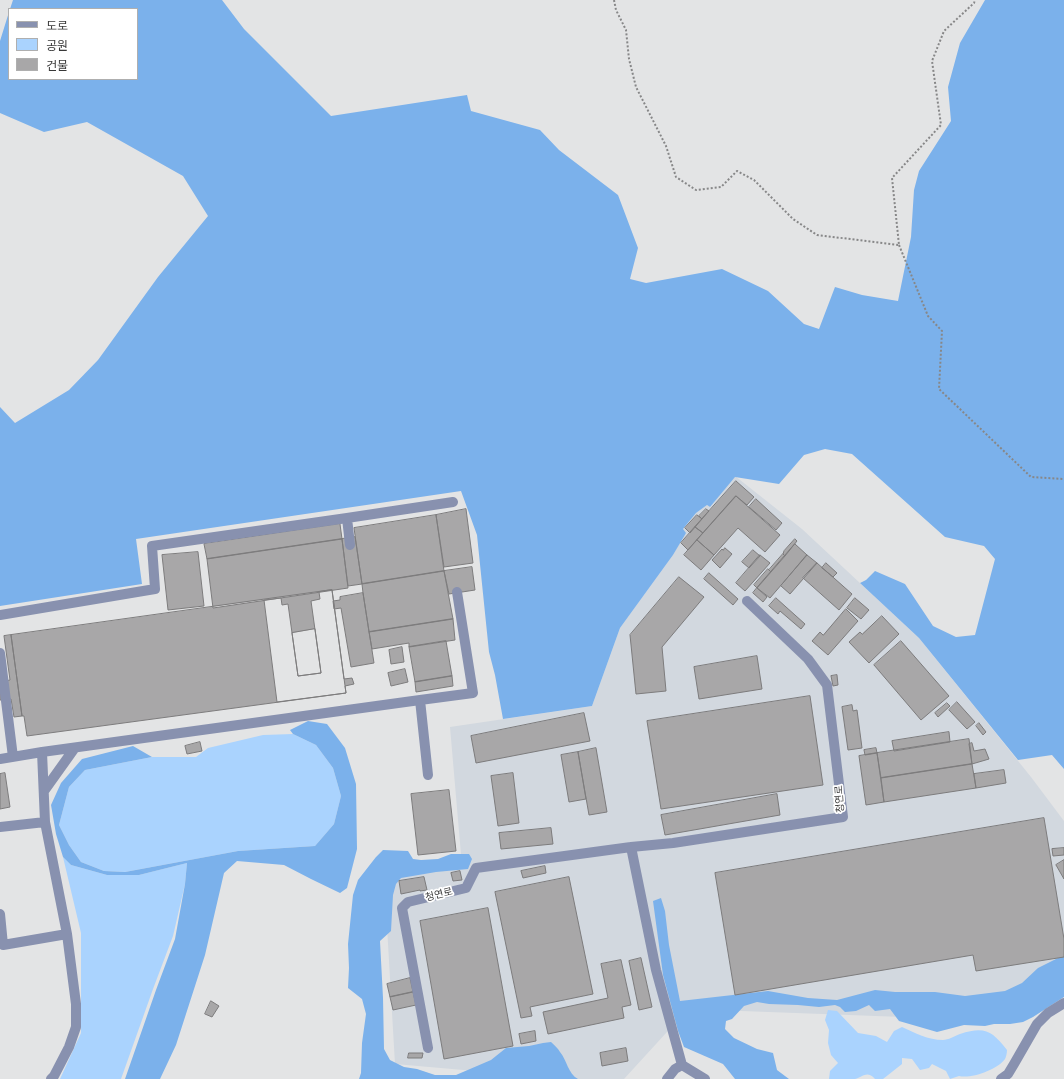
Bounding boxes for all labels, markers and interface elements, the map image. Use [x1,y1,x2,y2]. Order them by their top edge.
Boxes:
legend [8,8,138,80]
text: 도로 [46,19,68,33]
text: 공원 [46,39,68,53]
text: 건물 [46,59,68,73]
street label: 청연로 [833,785,847,813]
street label: 청연로 [424,886,454,904]

